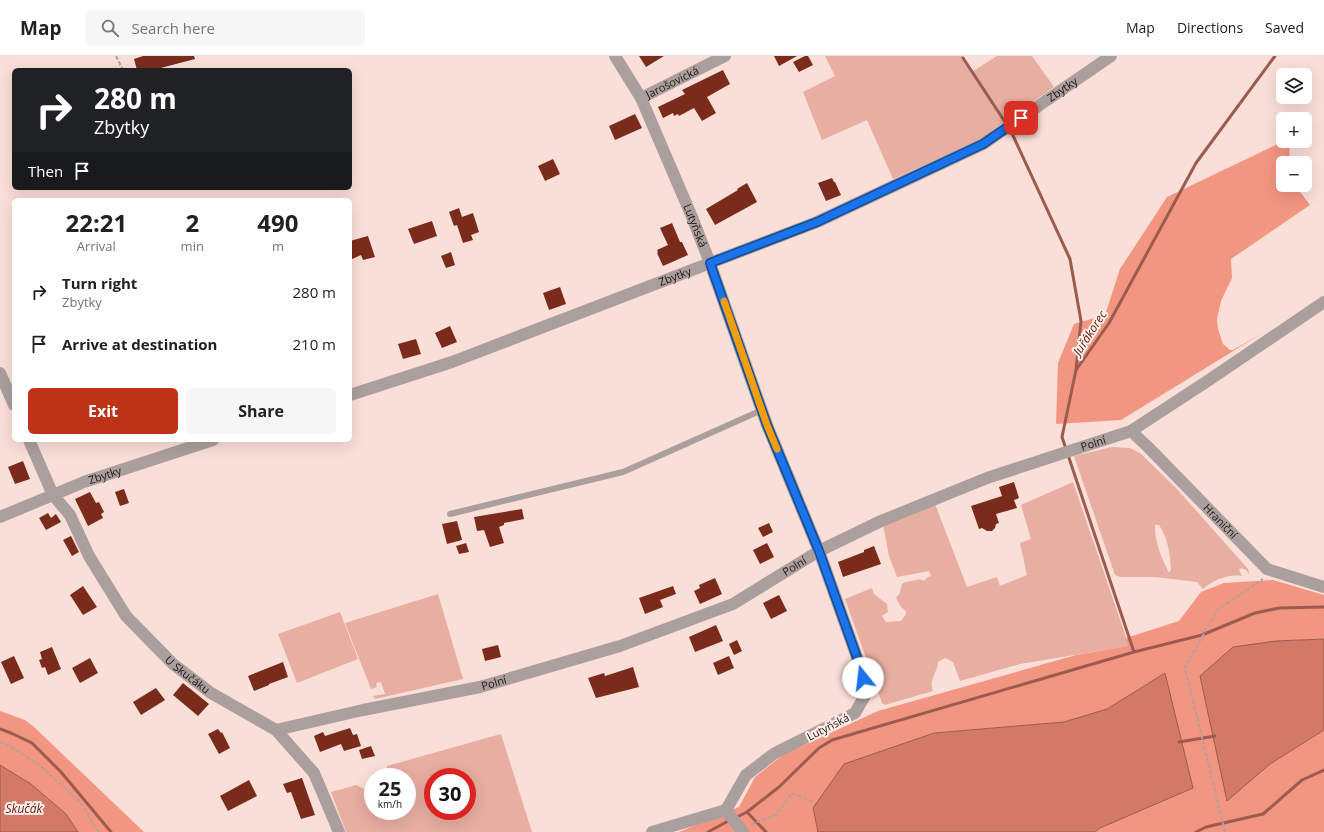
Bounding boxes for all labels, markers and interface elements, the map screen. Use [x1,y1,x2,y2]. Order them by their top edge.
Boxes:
search box [85,10,365,46]
text: Map [20,15,61,41]
icon: search [99,17,121,39]
text: Search here [131,18,215,38]
text: Map [1126,18,1155,37]
text: Directions [1177,18,1243,37]
text: Saved [1265,18,1304,37]
street label: Jarošovická [642,62,701,102]
map controls [1276,68,1312,192]
button: layers [1276,68,1312,104]
street label: Zbytky [1044,73,1081,105]
text: 280 m [94,79,177,117]
icon: right [28,84,80,136]
pin [1004,101,1038,135]
icon: arrive [1010,107,1032,129]
button: + [1276,112,1312,148]
text: Zbytky [94,115,149,139]
button: − [1276,156,1312,192]
icon: arrive [71,160,93,182]
text: Then [28,161,63,181]
street label: Lutyňská [680,201,711,249]
text: 22:21 [65,206,127,239]
text: 2 [185,206,199,239]
text: 490 [257,206,299,239]
text: Arrival [77,237,116,255]
text: min [181,237,204,255]
text: m [272,237,284,255]
street label: Zbytky [656,263,694,289]
text: Turn right [62,273,137,293]
icon: right [28,281,50,303]
text: 280 m [292,282,336,302]
text: Zbytky [62,293,102,311]
water label: Juřákorec [1068,306,1111,360]
icon: arrive [28,333,50,355]
text: Arrive at destination [62,334,217,354]
text: 210 m [292,334,336,354]
button: Exit [28,388,178,434]
button: Share [186,388,336,434]
street label: Polní [1079,432,1108,454]
street label: Zbytky [86,462,124,487]
street label: Hraniční [1200,500,1241,542]
street label: Polní [779,553,809,579]
street label: U Skučáku [162,652,213,697]
position arrow [842,657,884,699]
street label: Polní [479,672,508,693]
street label: Lutyňská [804,709,852,744]
speed limit sign: 30 [424,768,476,820]
text: 25 [379,775,401,802]
text: km/h [378,797,402,811]
water label: Skučák [6,800,44,817]

